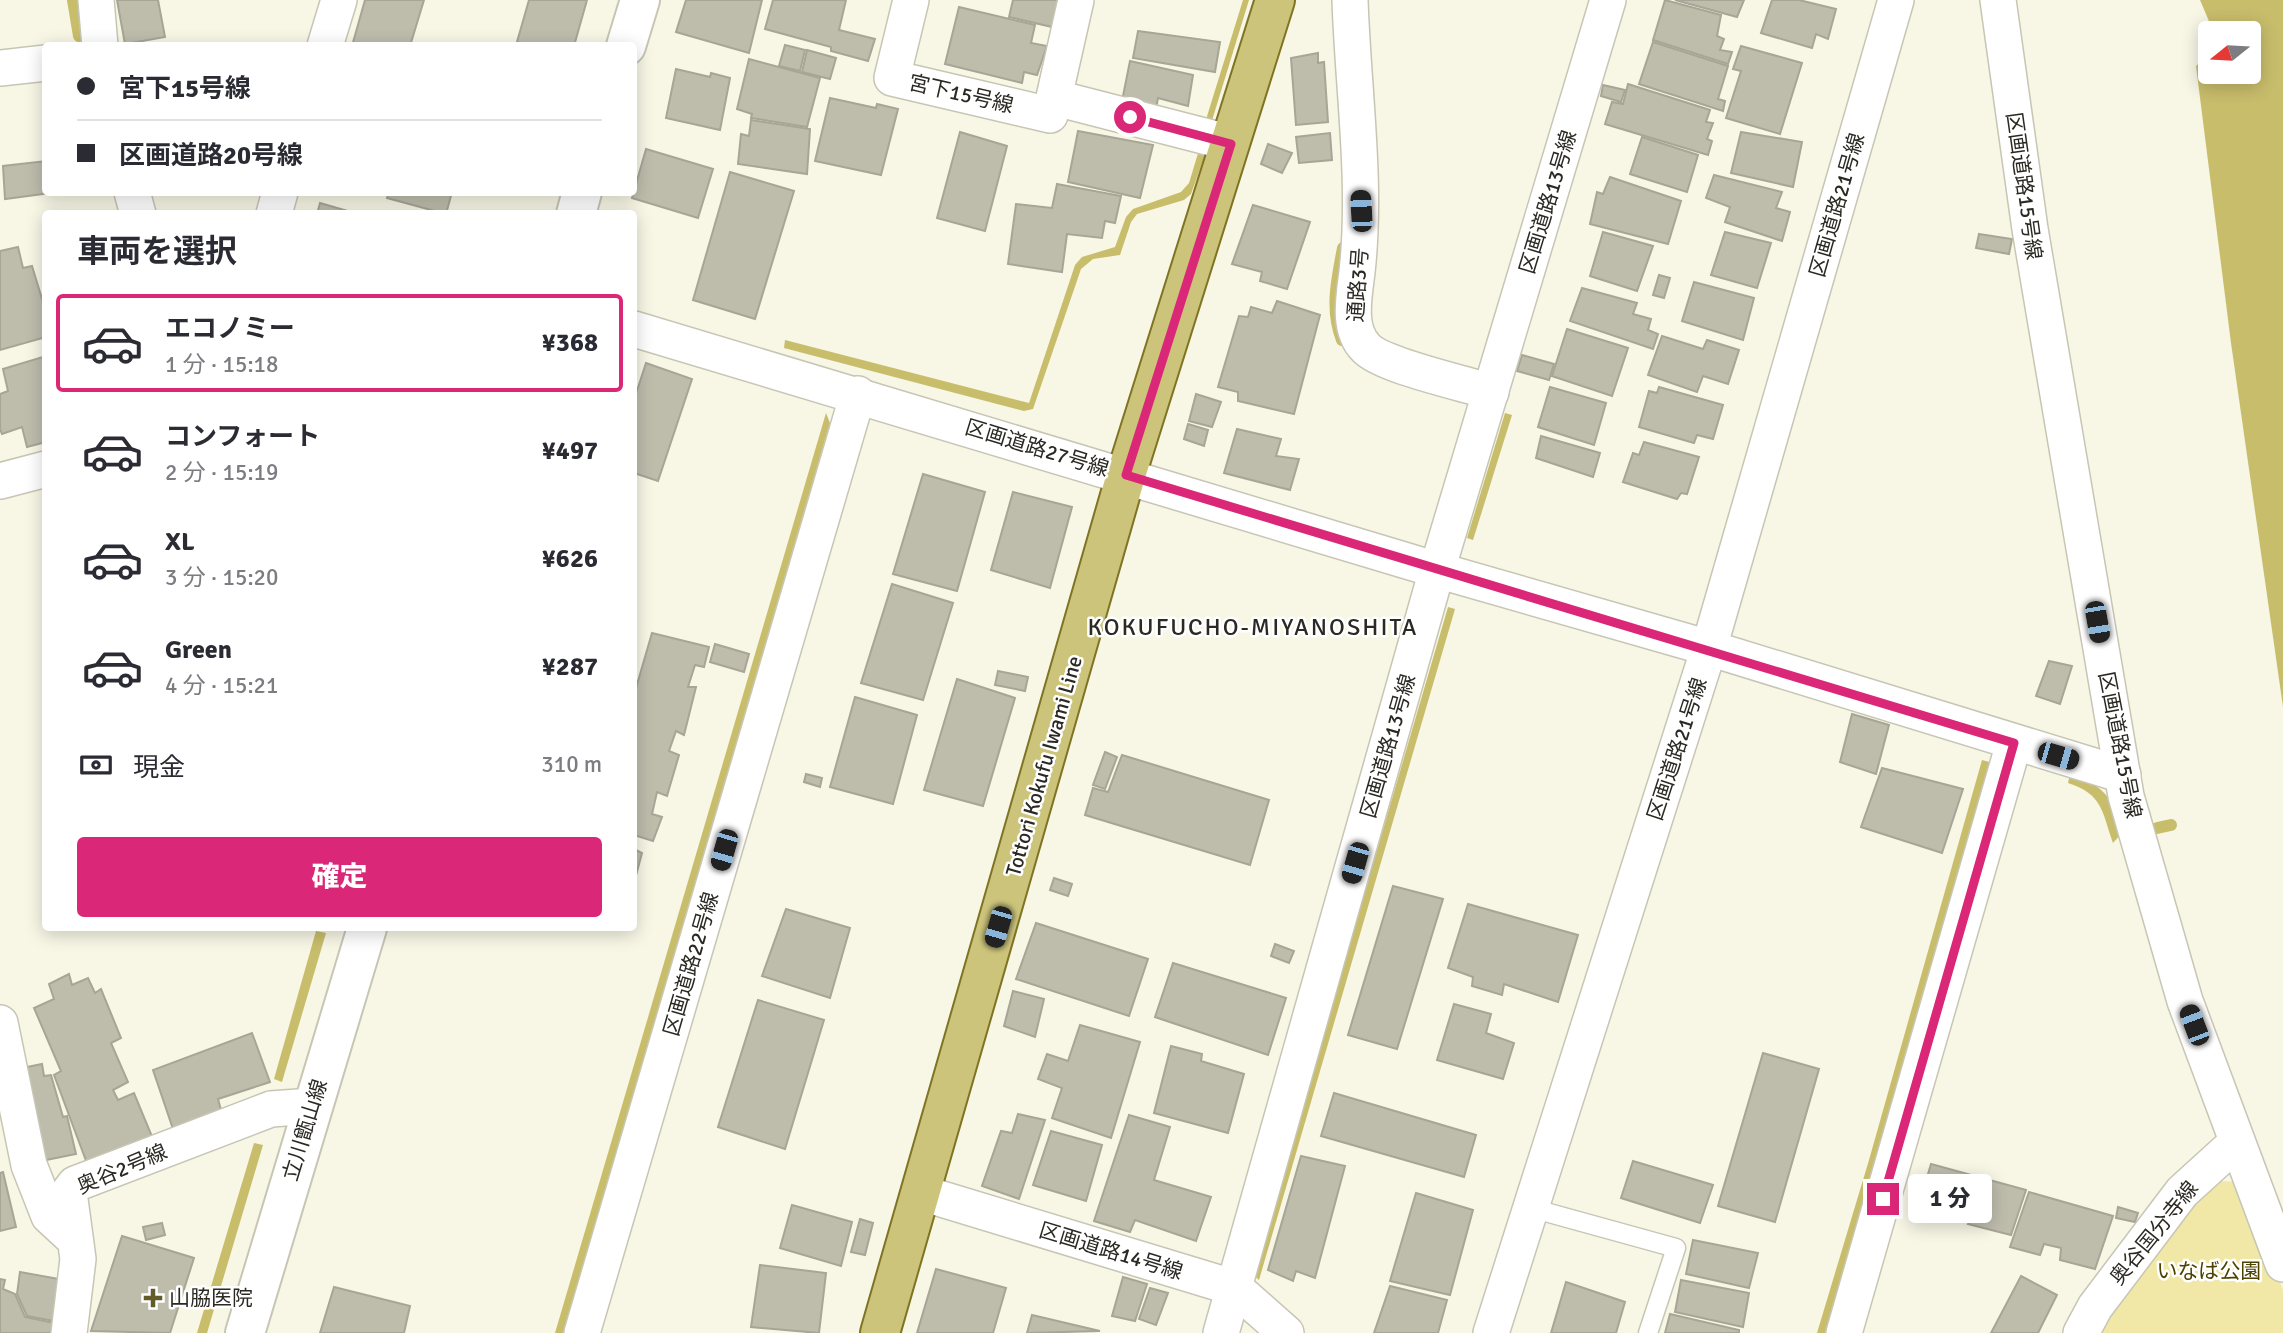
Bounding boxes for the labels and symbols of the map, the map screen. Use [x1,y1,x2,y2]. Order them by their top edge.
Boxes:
north arrow [2198,21,2261,84]
street label: 宮下15号線 [906,69,1016,119]
route start [1114,101,1146,133]
street label: 区画道路15号線 [2001,111,2047,261]
street label: 区画道路13号線 [1514,127,1582,277]
street label: 区画道路21号線 [1804,130,1870,280]
car [1350,189,1373,233]
street label: 通路3号 [1342,247,1374,323]
street label: 区画道路27号線 [962,414,1112,482]
car [2084,599,2111,645]
district label: KOKUFUCHO-MIYANOSHITA [1088,612,1418,642]
street label: Tottori Kokufu Iwami Line [1000,653,1088,879]
street label: 区画道路15号線 [2093,670,2147,820]
street label: 区画道路13号線 [1355,671,1421,821]
street label: 区画道路21号線 [1642,674,1712,824]
car [2035,740,2082,772]
car [709,827,740,873]
car [1340,840,1371,886]
street label: 区画道路22号線 [658,889,724,1039]
car [983,904,1014,950]
car [2177,1002,2212,1048]
street label: 立川甑山線 [277,1076,333,1184]
street label: 奥谷2号線 [73,1138,171,1200]
callout: 1 分 [1908,1174,1992,1224]
street label: 奥谷国分寺線 [2104,1176,2204,1290]
route end [1867,1183,1899,1215]
street label: 区画道路14号線 [1036,1217,1186,1285]
park label: いなば公園 [2157,1258,2262,1284]
place label: 山脇医院 [169,1285,253,1311]
marker: 山脇医院 [143,1288,163,1308]

